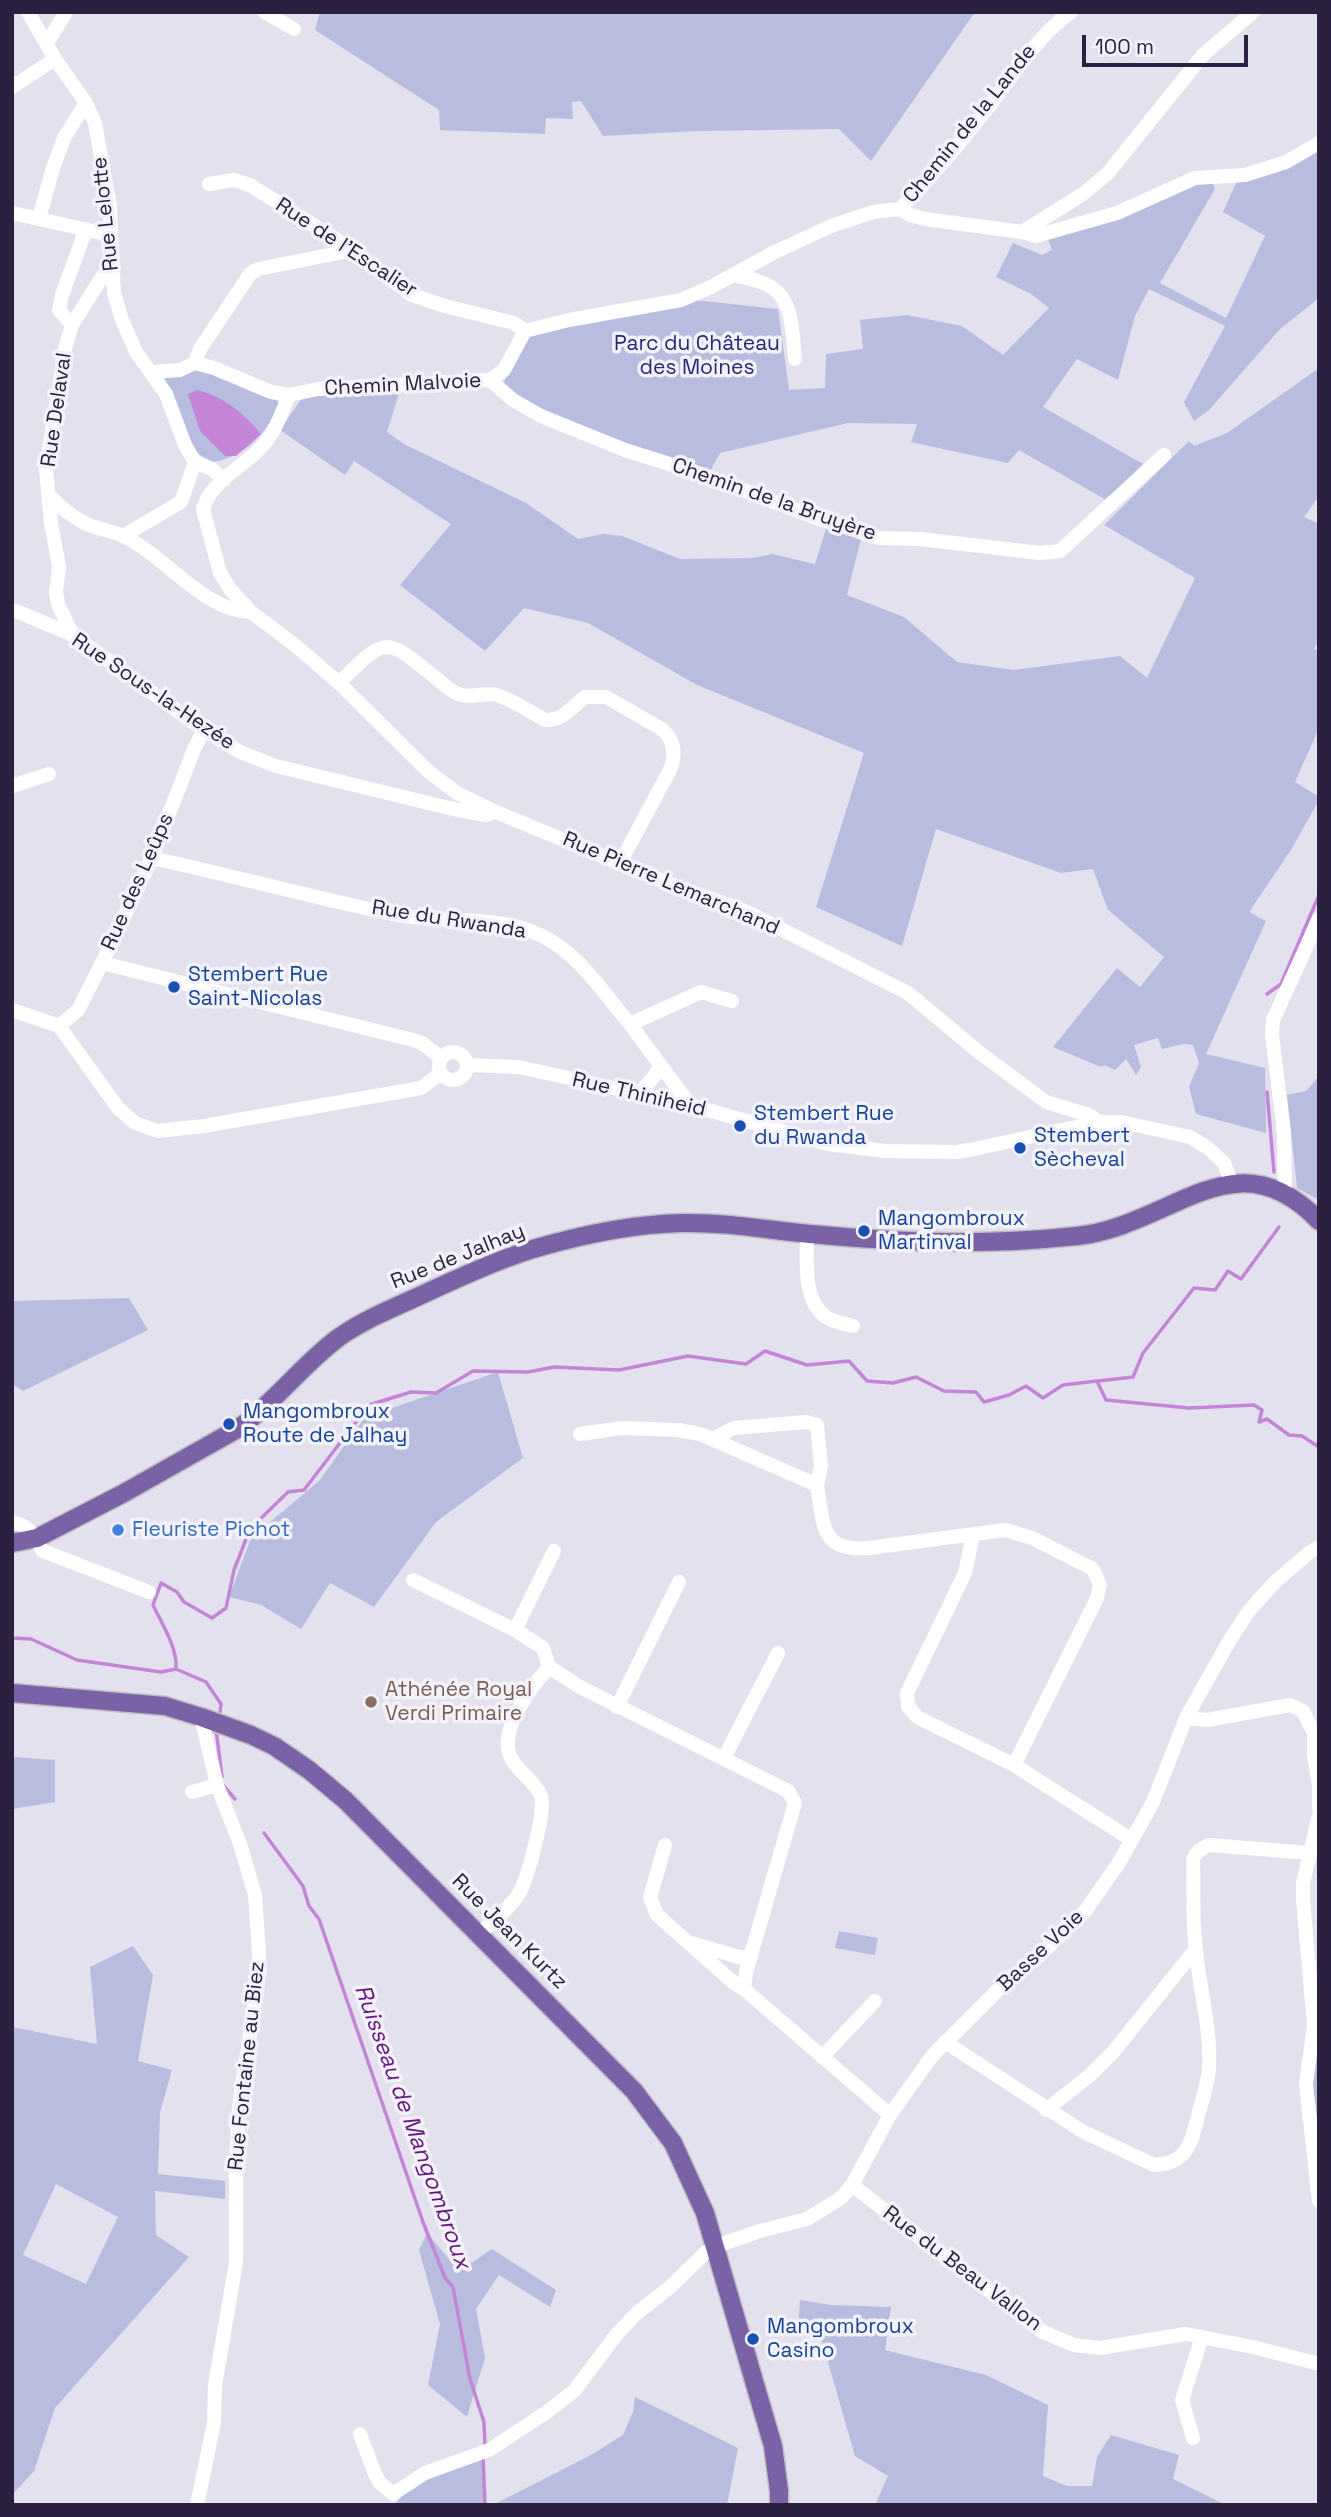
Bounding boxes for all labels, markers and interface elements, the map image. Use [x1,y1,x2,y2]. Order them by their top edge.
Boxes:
scale bar [1086,21,1252,65]
text: 100 m [1095,33,1154,60]
street label: Chemin de la Lande [898,40,1042,208]
street label: Rue Lelotte [87,156,125,272]
street label: Rue de l'Escalier [270,193,422,303]
park label: Parc du Château des Moines [614,331,780,381]
street label: Rue Delaval [37,351,77,469]
street label: Chemin Malvoie [324,368,482,402]
street label: Chemin de la Bruyère [669,453,879,547]
street label: Rue Sous-la-Hezée [67,628,239,756]
street label: Rue des Leûps [96,809,180,955]
street label: Rue Pierre Lemarchand [559,827,783,941]
street label: Rue du Rwanda [370,895,528,945]
place label: Stembert Rue Saint-Nicolas [188,962,328,1012]
marker: Stembert Rue Saint-Nicolas [166,979,182,995]
street label: Rue Thiniheid [570,1067,708,1123]
place label: Stembert Rue du Rwanda [754,1101,894,1151]
marker: Stembert Rue du Rwanda [732,1118,748,1134]
place label: Stembert Sècheval [1034,1123,1130,1173]
marker: Stembert Sècheval [1012,1140,1028,1156]
place label: Mangombroux Martinval [878,1206,1025,1256]
street label: Rue de Jalhay [387,1219,529,1295]
marker: Mangombroux Martinval [856,1223,872,1239]
place label: Mangombroux Route de Jalhay [243,1399,407,1449]
marker: Mangombroux Route de Jalhay [221,1416,237,1432]
place label: Fleuriste Pichot [132,1517,290,1543]
marker: Fleuriste Pichot [110,1522,126,1538]
place label: Athénée Royal Verdi Primaire [385,1677,532,1727]
marker: Athénée Royal Verdi Primaire [363,1694,379,1710]
street label: Rue Jean Kurtz [446,1869,572,1995]
street label: Basse Voie [993,1905,1089,1997]
street label: Rue Fontaine au Biez [223,1960,271,2172]
water label: Ruisseau de Mangombroux [348,1981,476,2273]
street label: Rue du Beau Vallon [878,2201,1046,2337]
place label: Mangombroux Casino [767,2314,914,2364]
marker: Mangombroux Casino [745,2331,761,2347]

